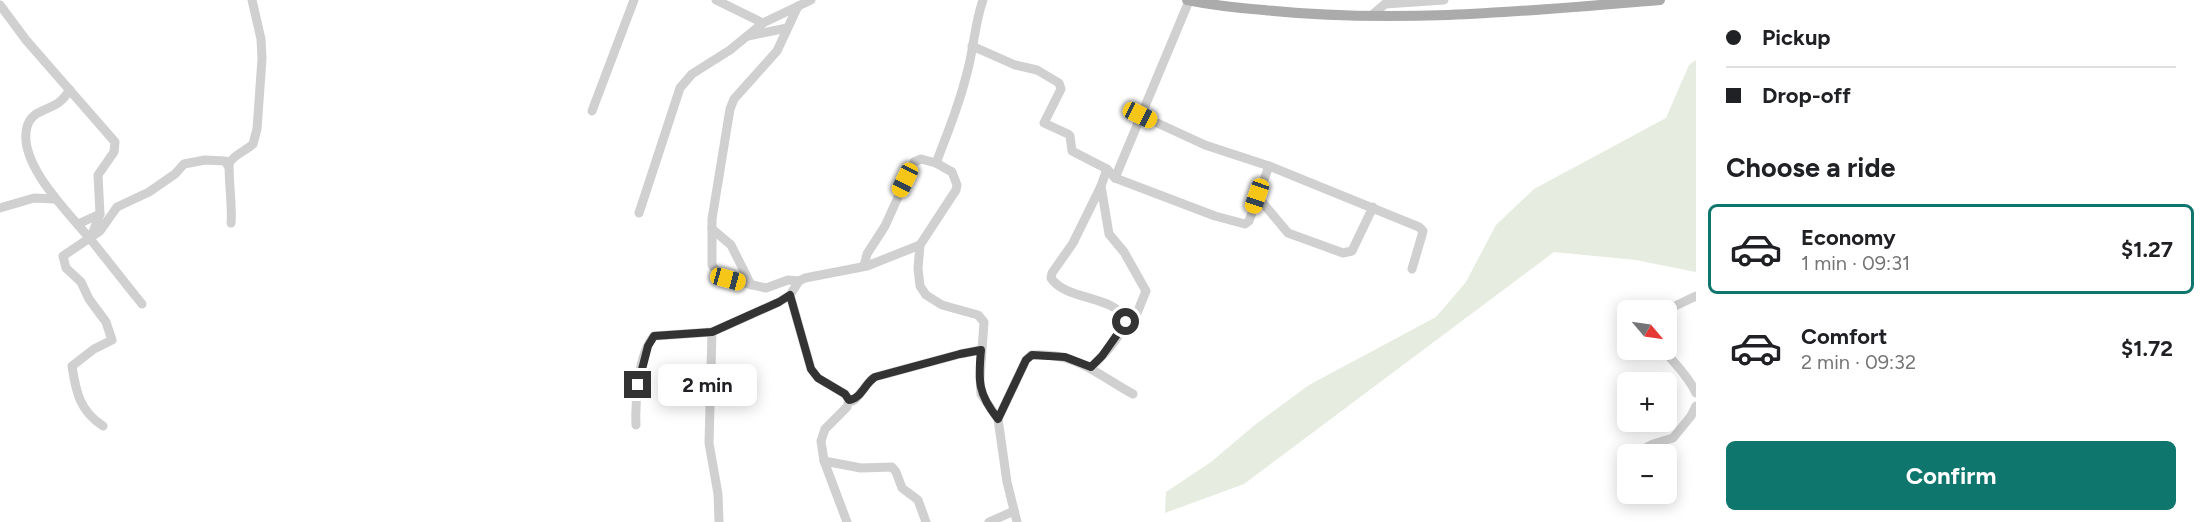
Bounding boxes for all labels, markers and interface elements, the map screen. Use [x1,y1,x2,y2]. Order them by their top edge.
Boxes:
text: Pickup [1762,24,1831,51]
text: Drop-off [1762,82,1851,109]
car [1120,99,1160,131]
text: Choose a ride [1726,151,1895,184]
car [889,160,921,200]
car [1243,176,1271,216]
icon: car [1729,222,1783,276]
text: Economy [1801,224,1896,251]
text: $1.27 [2121,236,2173,263]
text: 1 min · 09:31 [1801,251,1910,275]
car [708,266,748,292]
north arrow [1617,300,1677,360]
map controls [1617,300,1677,504]
route start [1112,308,1139,335]
icon: car [1729,321,1783,375]
text: Comfort [1801,323,1887,350]
text: $1.72 [2121,335,2173,362]
text: 2 min · 09:32 [1801,350,1916,374]
callout: 2 min [659,364,758,406]
route end [624,371,651,398]
button: + [1617,372,1677,432]
text: 2 min [682,373,733,397]
button: Confirm [1726,441,2176,510]
button: − [1617,444,1677,504]

